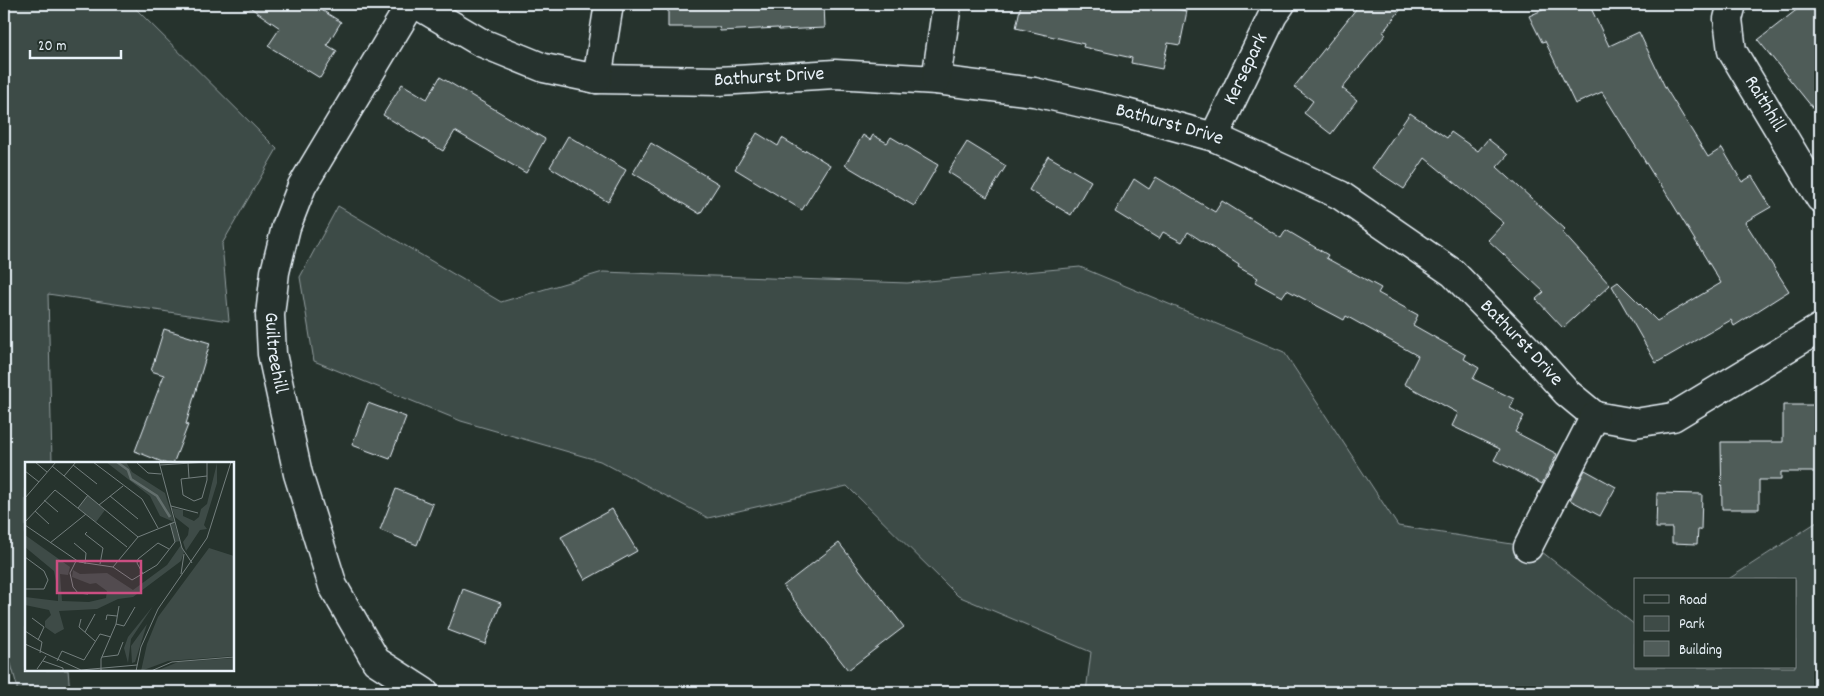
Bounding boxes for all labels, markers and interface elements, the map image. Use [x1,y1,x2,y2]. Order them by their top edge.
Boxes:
scale bar [30,28,121,60]
street label: Kersepark [1217,29,1276,110]
text: 20 m [38,36,66,58]
street label: Bathurst Drive [714,61,825,95]
street label: Raithhill [1736,71,1792,138]
street label: Bathurst Drive [1113,97,1228,154]
street label: Bathurst Drive [1473,294,1569,393]
street label: Guiltreehill [256,312,294,396]
inset map [25,462,234,671]
legend [1634,578,1796,668]
text: Road [1679,590,1707,612]
text: Park [1679,614,1705,636]
text: Building [1679,640,1722,662]

